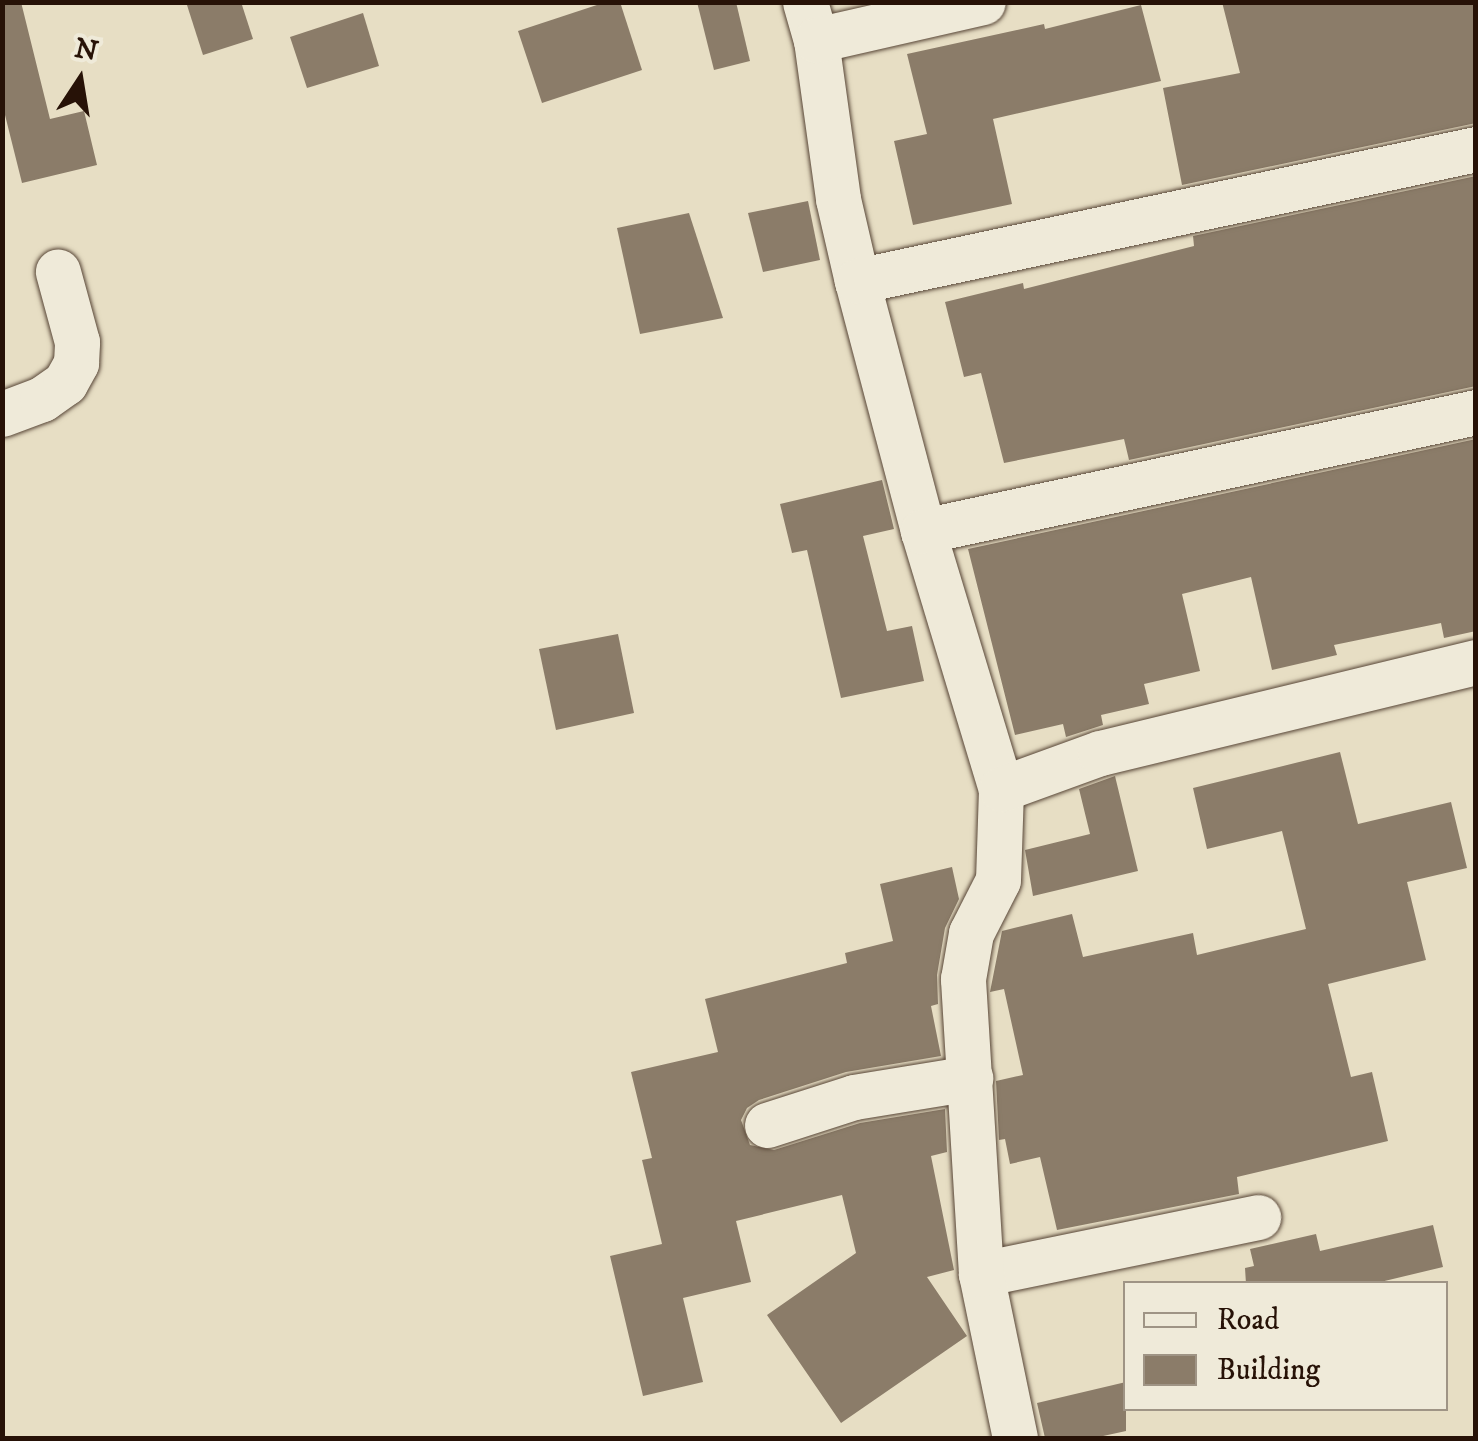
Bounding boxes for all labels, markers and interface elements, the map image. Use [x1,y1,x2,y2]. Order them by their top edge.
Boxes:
north arrow [30,30,130,130]
text: N [71,31,101,70]
legend [1123,1281,1448,1411]
text: Road [1217,1302,1279,1339]
text: Building [1217,1352,1320,1389]

